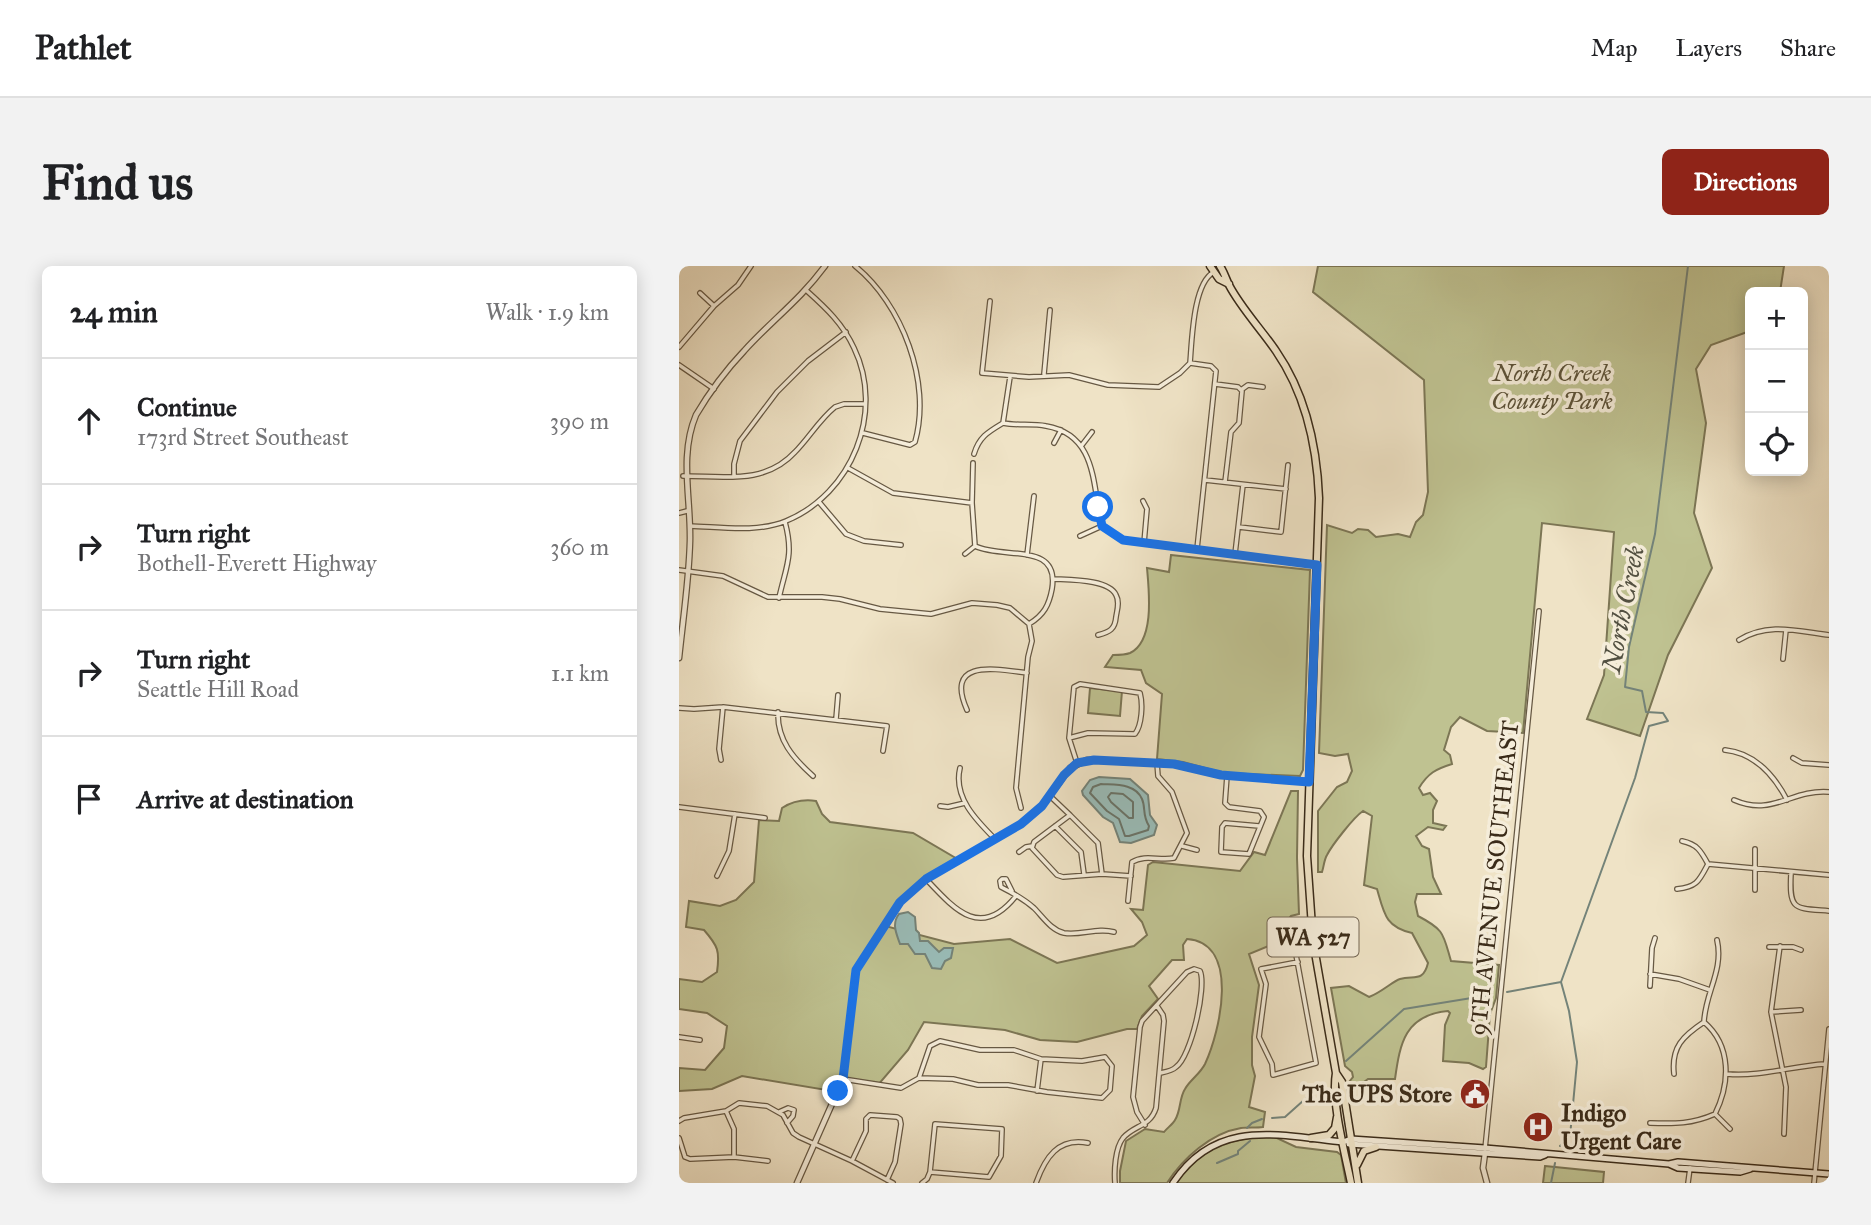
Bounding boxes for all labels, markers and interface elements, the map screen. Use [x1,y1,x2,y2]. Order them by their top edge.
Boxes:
text: Pathlet [35,28,132,68]
text: Map [1591,33,1638,63]
text: Layers [1676,33,1742,63]
text: Share [1780,33,1836,63]
button: Directions [1662,149,1829,215]
text: Find us [42,153,193,212]
map controls [1745,287,1808,476]
button: + [1745,287,1808,350]
text: 24 min [70,294,158,330]
text: Walk · 1.9 km [486,298,609,326]
button: − [1745,350,1808,413]
park label: North Creek County Park [1491,358,1613,416]
text: Continue [137,391,237,423]
icon: ahead [70,402,108,440]
text: 390 m [550,407,609,435]
button: locate [1745,413,1808,476]
text: 173rd Street Southeast [137,423,349,451]
route start [1082,491,1113,522]
text: Turn right [137,517,250,549]
icon: right [70,528,108,566]
text: 360 m [550,533,609,561]
water label: North Creek [1595,543,1651,677]
text: Bothell-Everett Highway [137,549,377,577]
text: Turn right [137,643,250,675]
icon: right [70,654,108,692]
text: 1.1 km [551,659,609,687]
text: Seattle Hill Road [137,675,299,703]
street label: 9TH AVENUE SOUTHEAST [1463,719,1525,1037]
icon: arrive [70,780,108,818]
text: Arrive at destination [137,783,354,815]
road number: WA 527 [1267,918,1359,957]
route end [822,1075,853,1106]
public building icon: The UPS Store [1458,1077,1492,1111]
place label: The UPS Store [1301,1079,1452,1109]
place label: Indigo Urgent Care [1561,1098,1681,1156]
hospital icon: Indigo Urgent Care [1521,1110,1555,1144]

